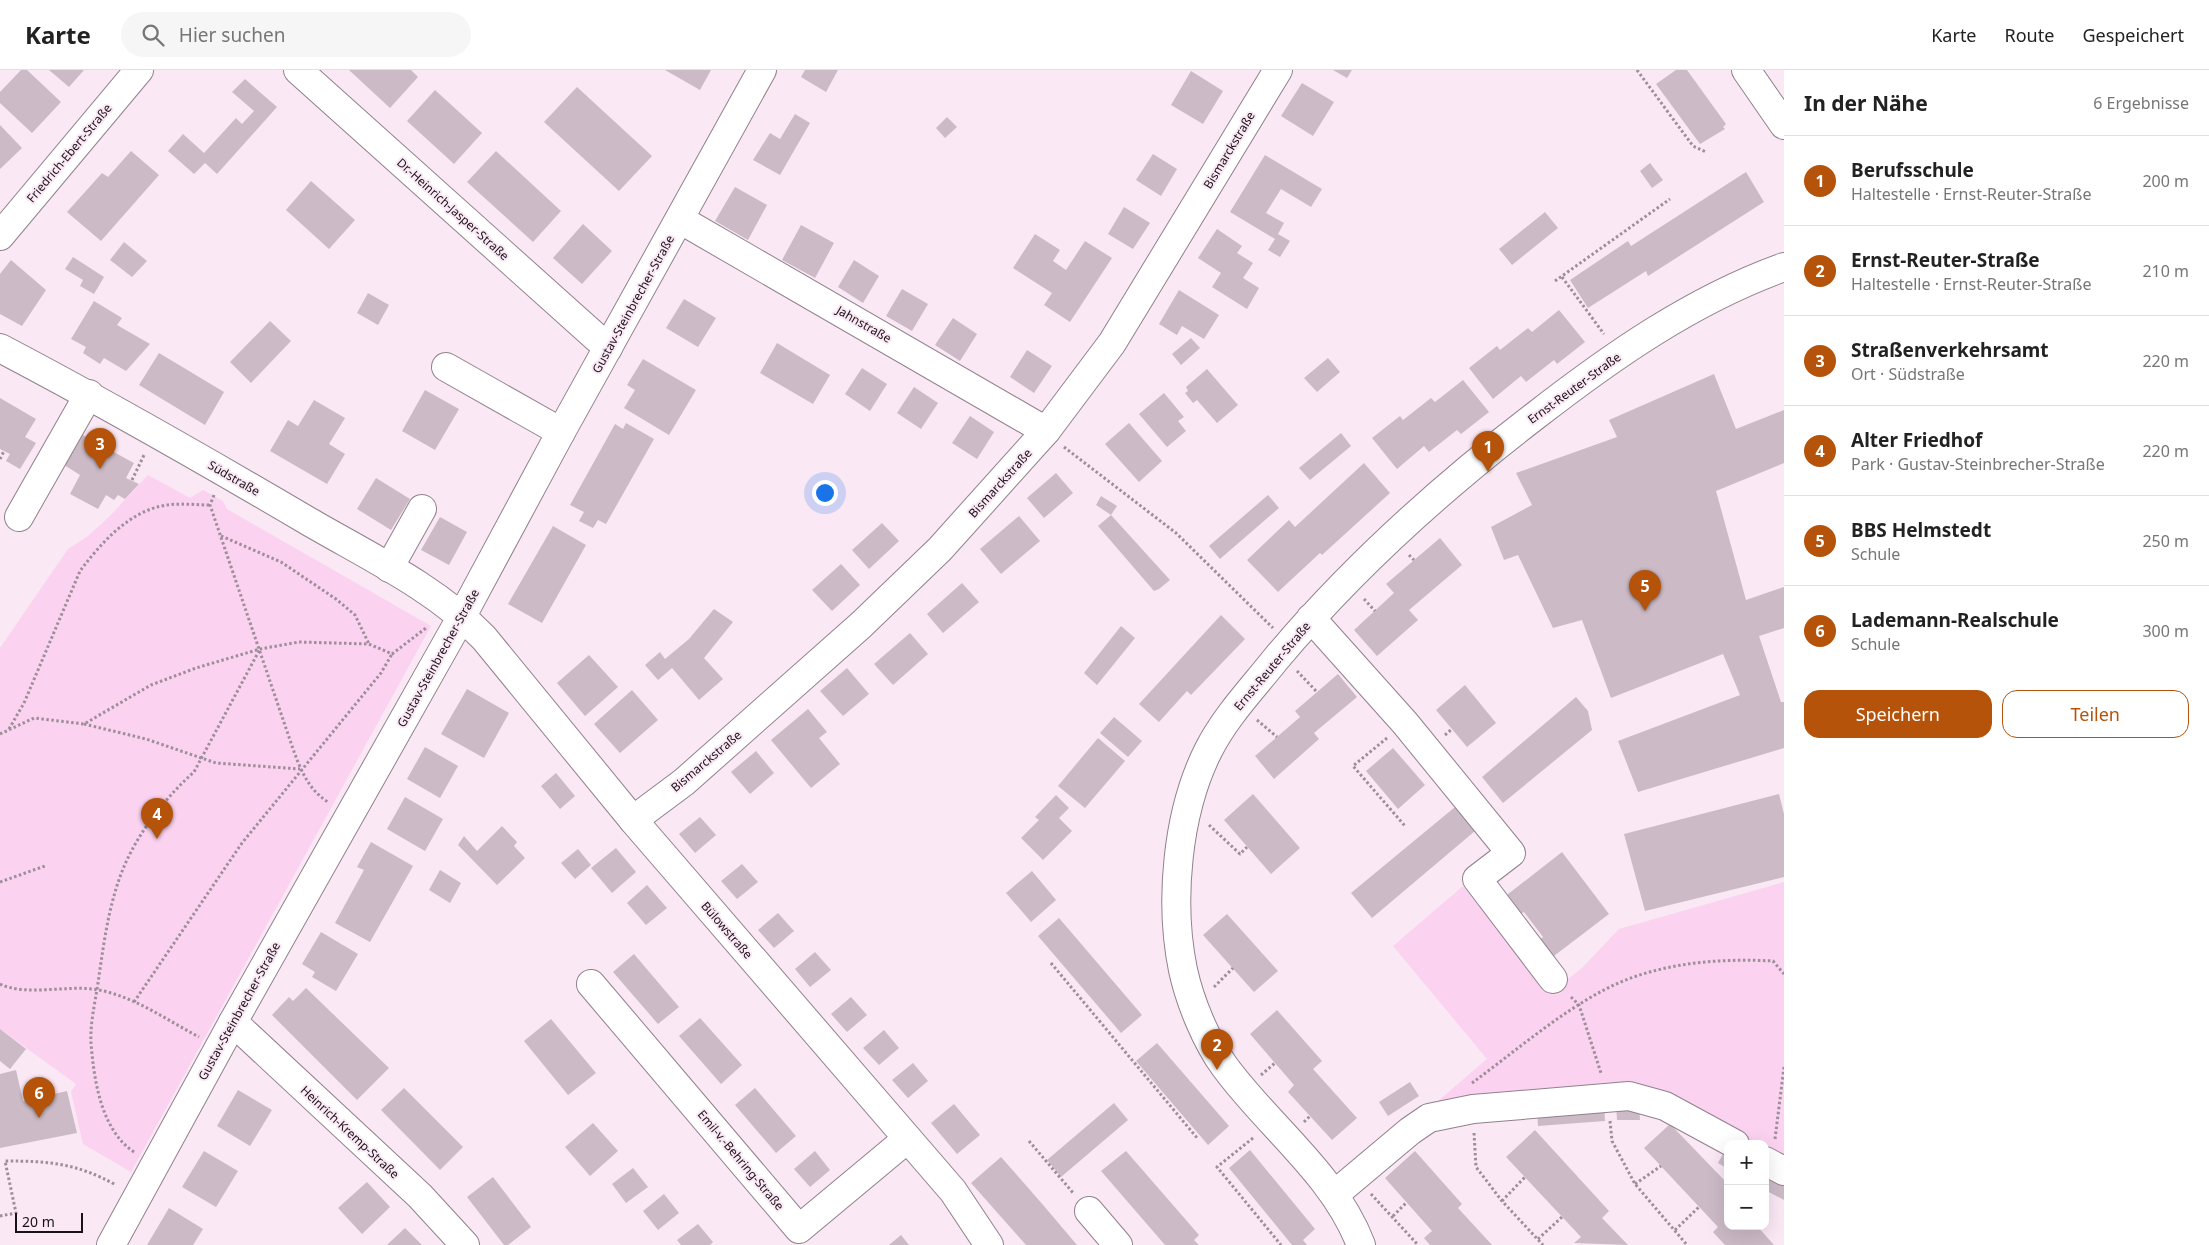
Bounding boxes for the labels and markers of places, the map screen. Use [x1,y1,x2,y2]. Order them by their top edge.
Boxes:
pin: 3 [84,428,116,469]
pin: 1 [1472,431,1504,472]
pin: 5 [1629,570,1661,611]
pin: 4 [141,798,173,839]
pin: 2 [1201,1029,1233,1070]
pin: 6 [23,1077,55,1118]

